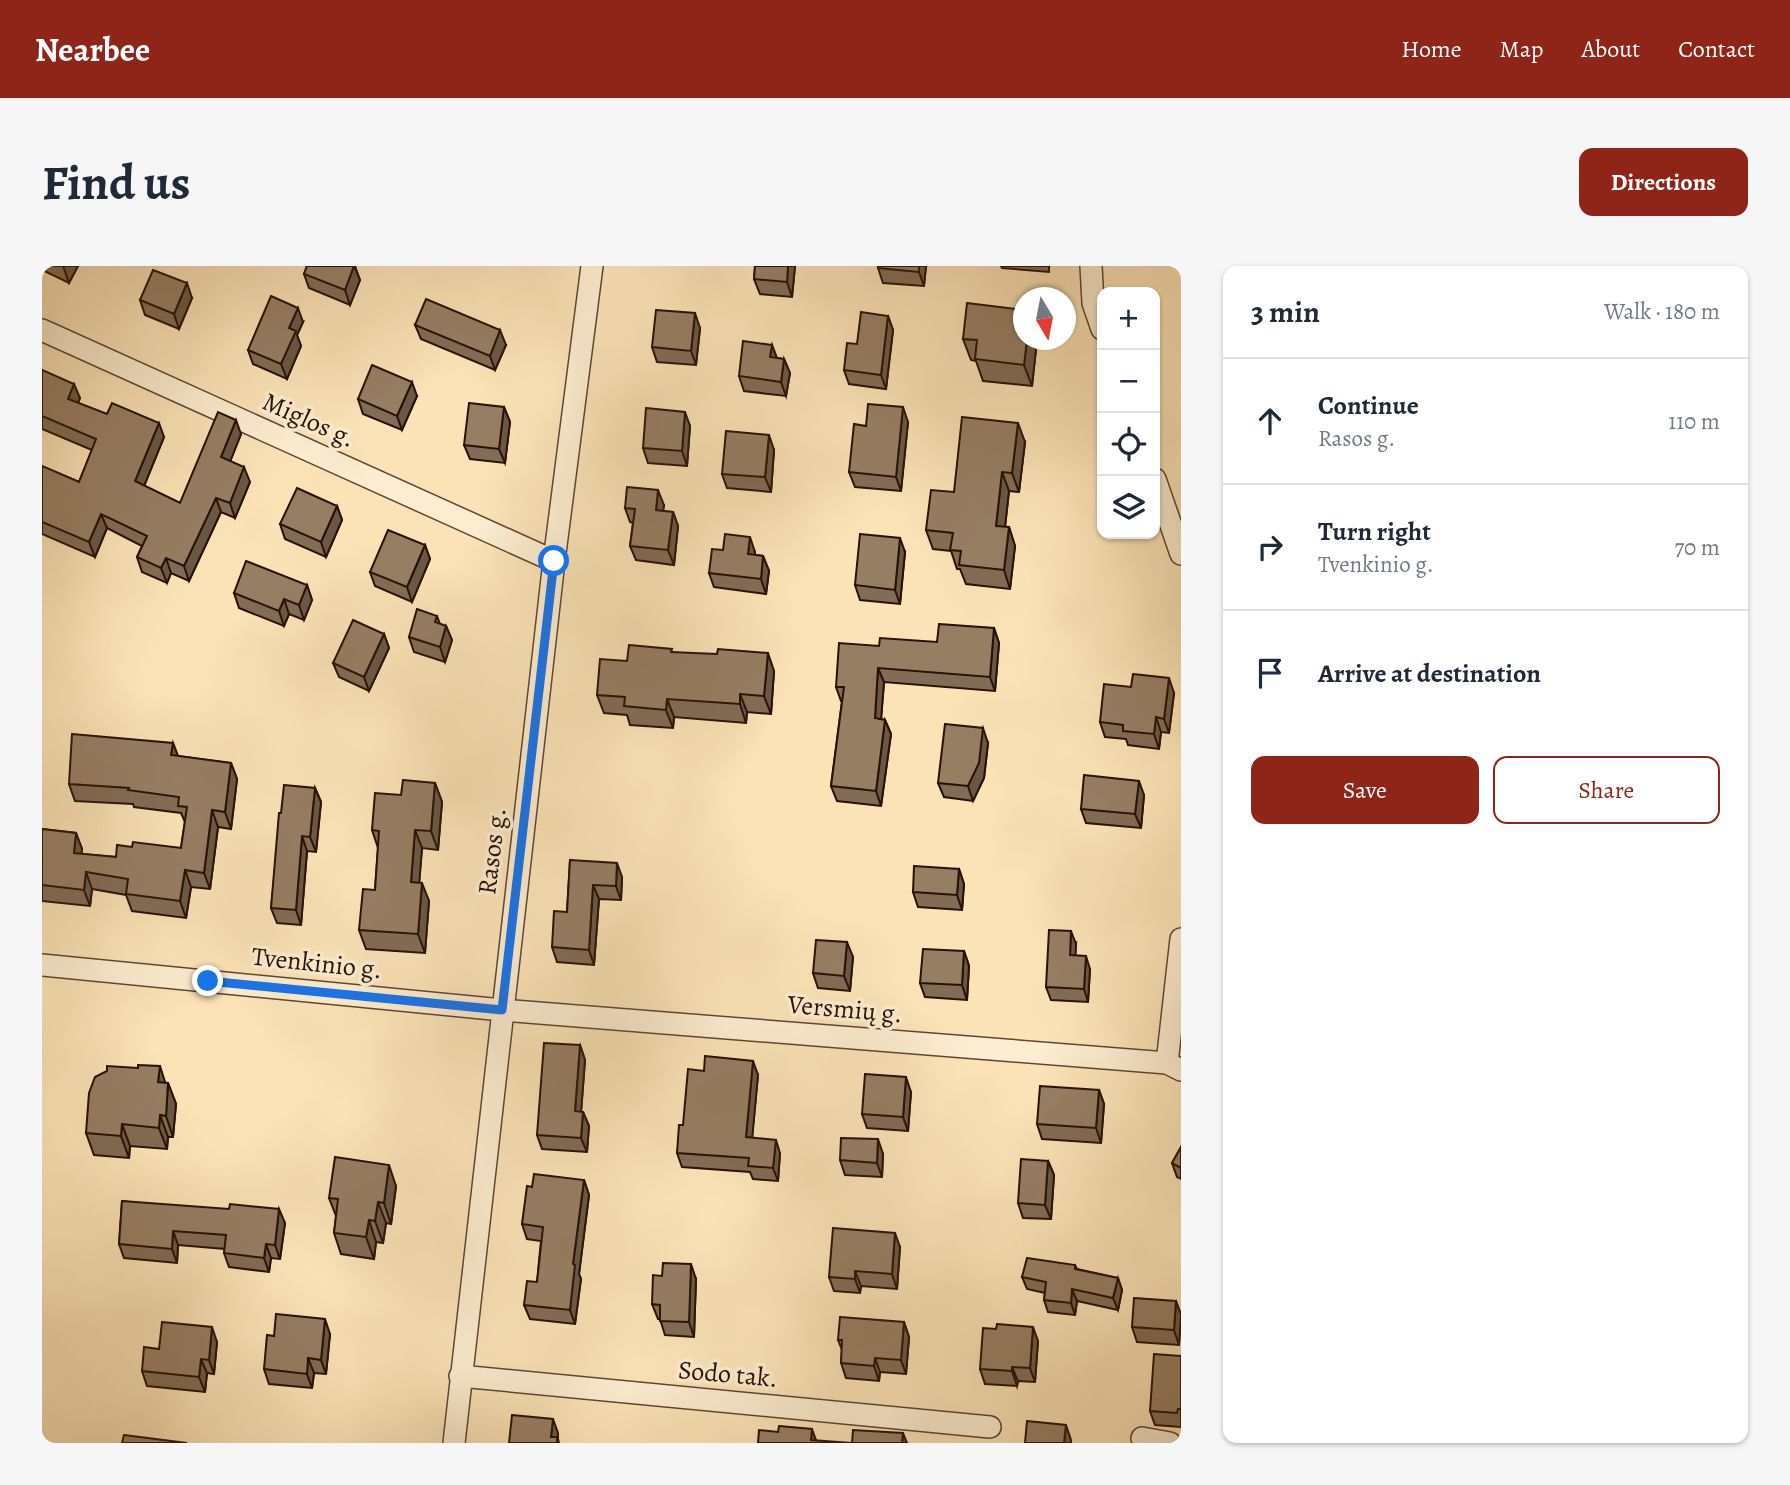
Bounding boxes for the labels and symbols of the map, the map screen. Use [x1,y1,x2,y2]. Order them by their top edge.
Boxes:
north arrow [1013,287,1076,350]
street label: Miglos g. [257,384,361,456]
route start [538,545,569,576]
street label: Rasos g. [469,805,515,897]
street label: Tvenkinio g. [250,939,384,987]
route end [192,965,223,996]
street label: Versmių g. [785,986,904,1031]
street label: Sodo tak. [677,1352,779,1396]

